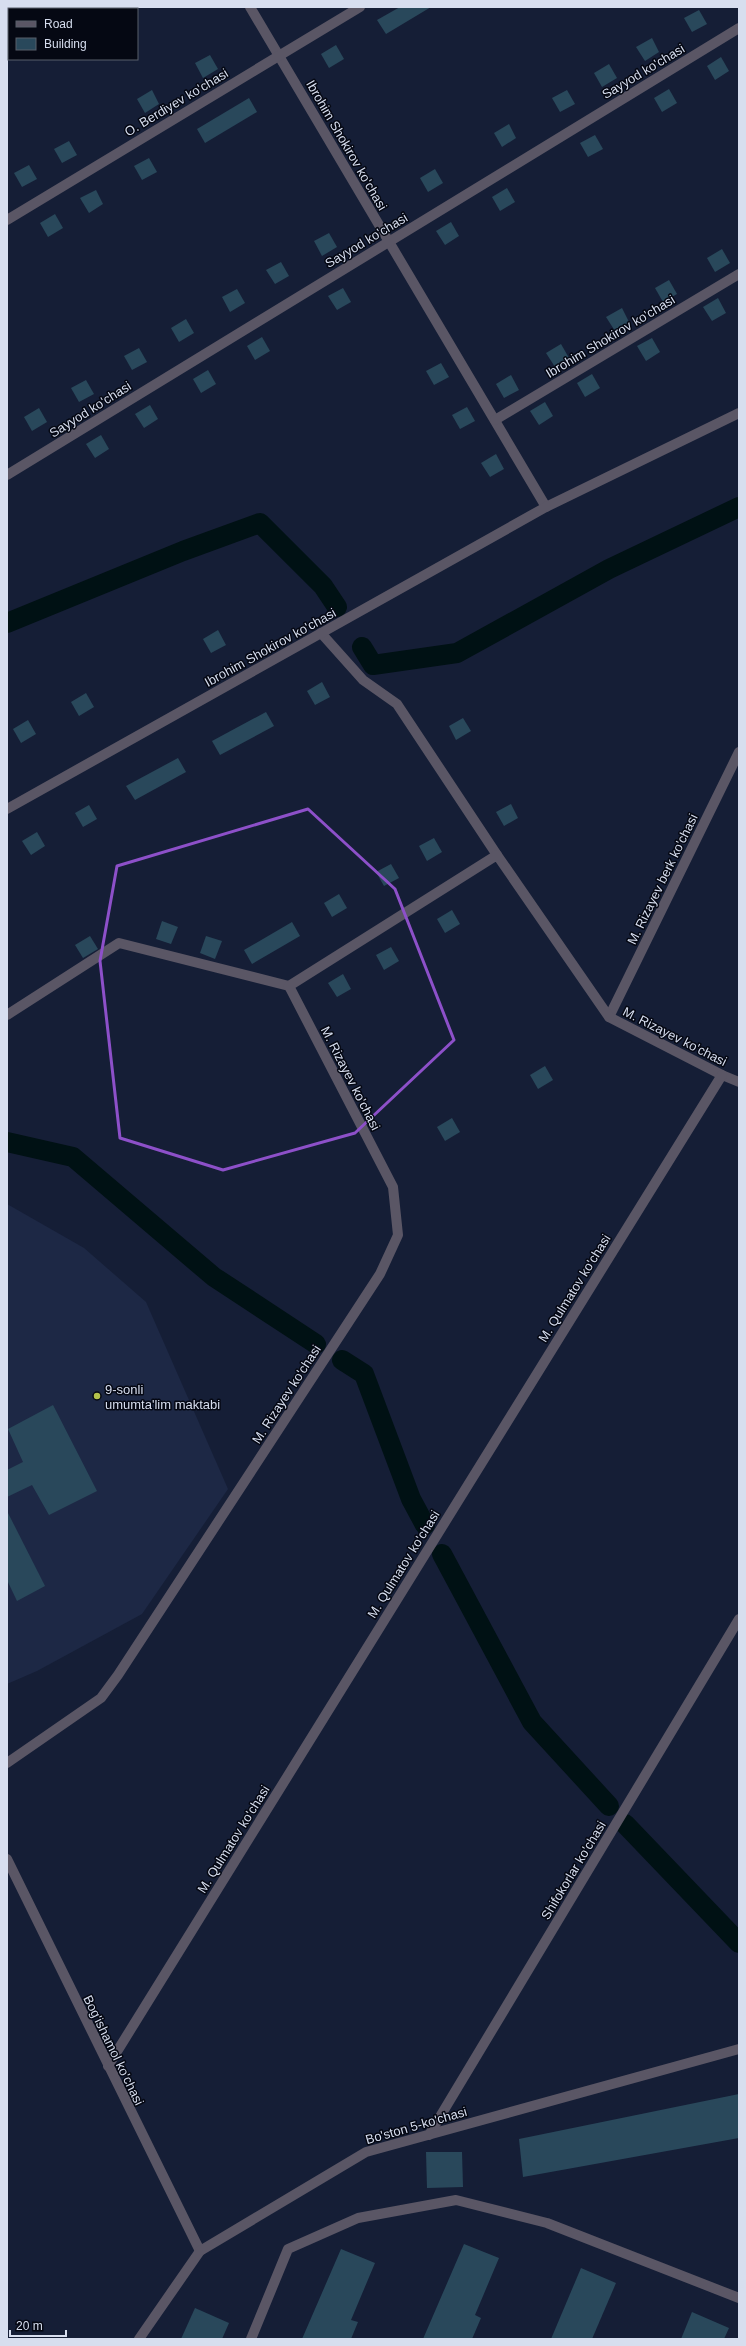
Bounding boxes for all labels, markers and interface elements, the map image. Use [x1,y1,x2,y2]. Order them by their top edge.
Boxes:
legend [8,8,138,60]
text: Road [44,17,73,31]
text: Building [44,37,87,51]
street label: Sayyod ko'chasi [599,41,687,102]
street label: O. Berdiyev ko'chasi [122,66,231,139]
street label: Ibrohim Shokirov ko'chasi [303,78,390,213]
street label: Sayyod ko'chasi [322,210,410,271]
street label: Ibrohim Shokirov ko'chasi [543,292,678,381]
street label: Sayyod ko'chasi [47,378,134,441]
street label: Ibrohim Shokirov ko'chasi [202,605,339,690]
street label: M. Rizayev berk ko'chasi [624,811,701,947]
street label: M. Rizayev ko'chasi [620,1004,729,1069]
street label: M. Rizayev ko'chasi [318,1024,383,1133]
street label: M. Qulmatov ko'chasi [535,1232,614,1345]
street label: M. Rizayev ko'chasi [249,1342,324,1446]
place label: 9-sonli umumta'lim maktabi [105,1382,220,1412]
marker: 9-sonli umumta'lim maktabi [92,1391,102,1401]
street label: M. Qulmatov ko'chasi [364,1508,443,1621]
street label: M. Qulmatov ko'chasi [194,1783,273,1896]
street label: Shifokorlar ko'chasi [538,1818,609,1922]
street label: Bog'ishamol ko'chasi [80,1993,147,2108]
street label: Bo'ston 5-ko'chasi [364,2104,469,2147]
scale bar [10,2312,66,2338]
text: 20 m [16,2319,43,2333]

